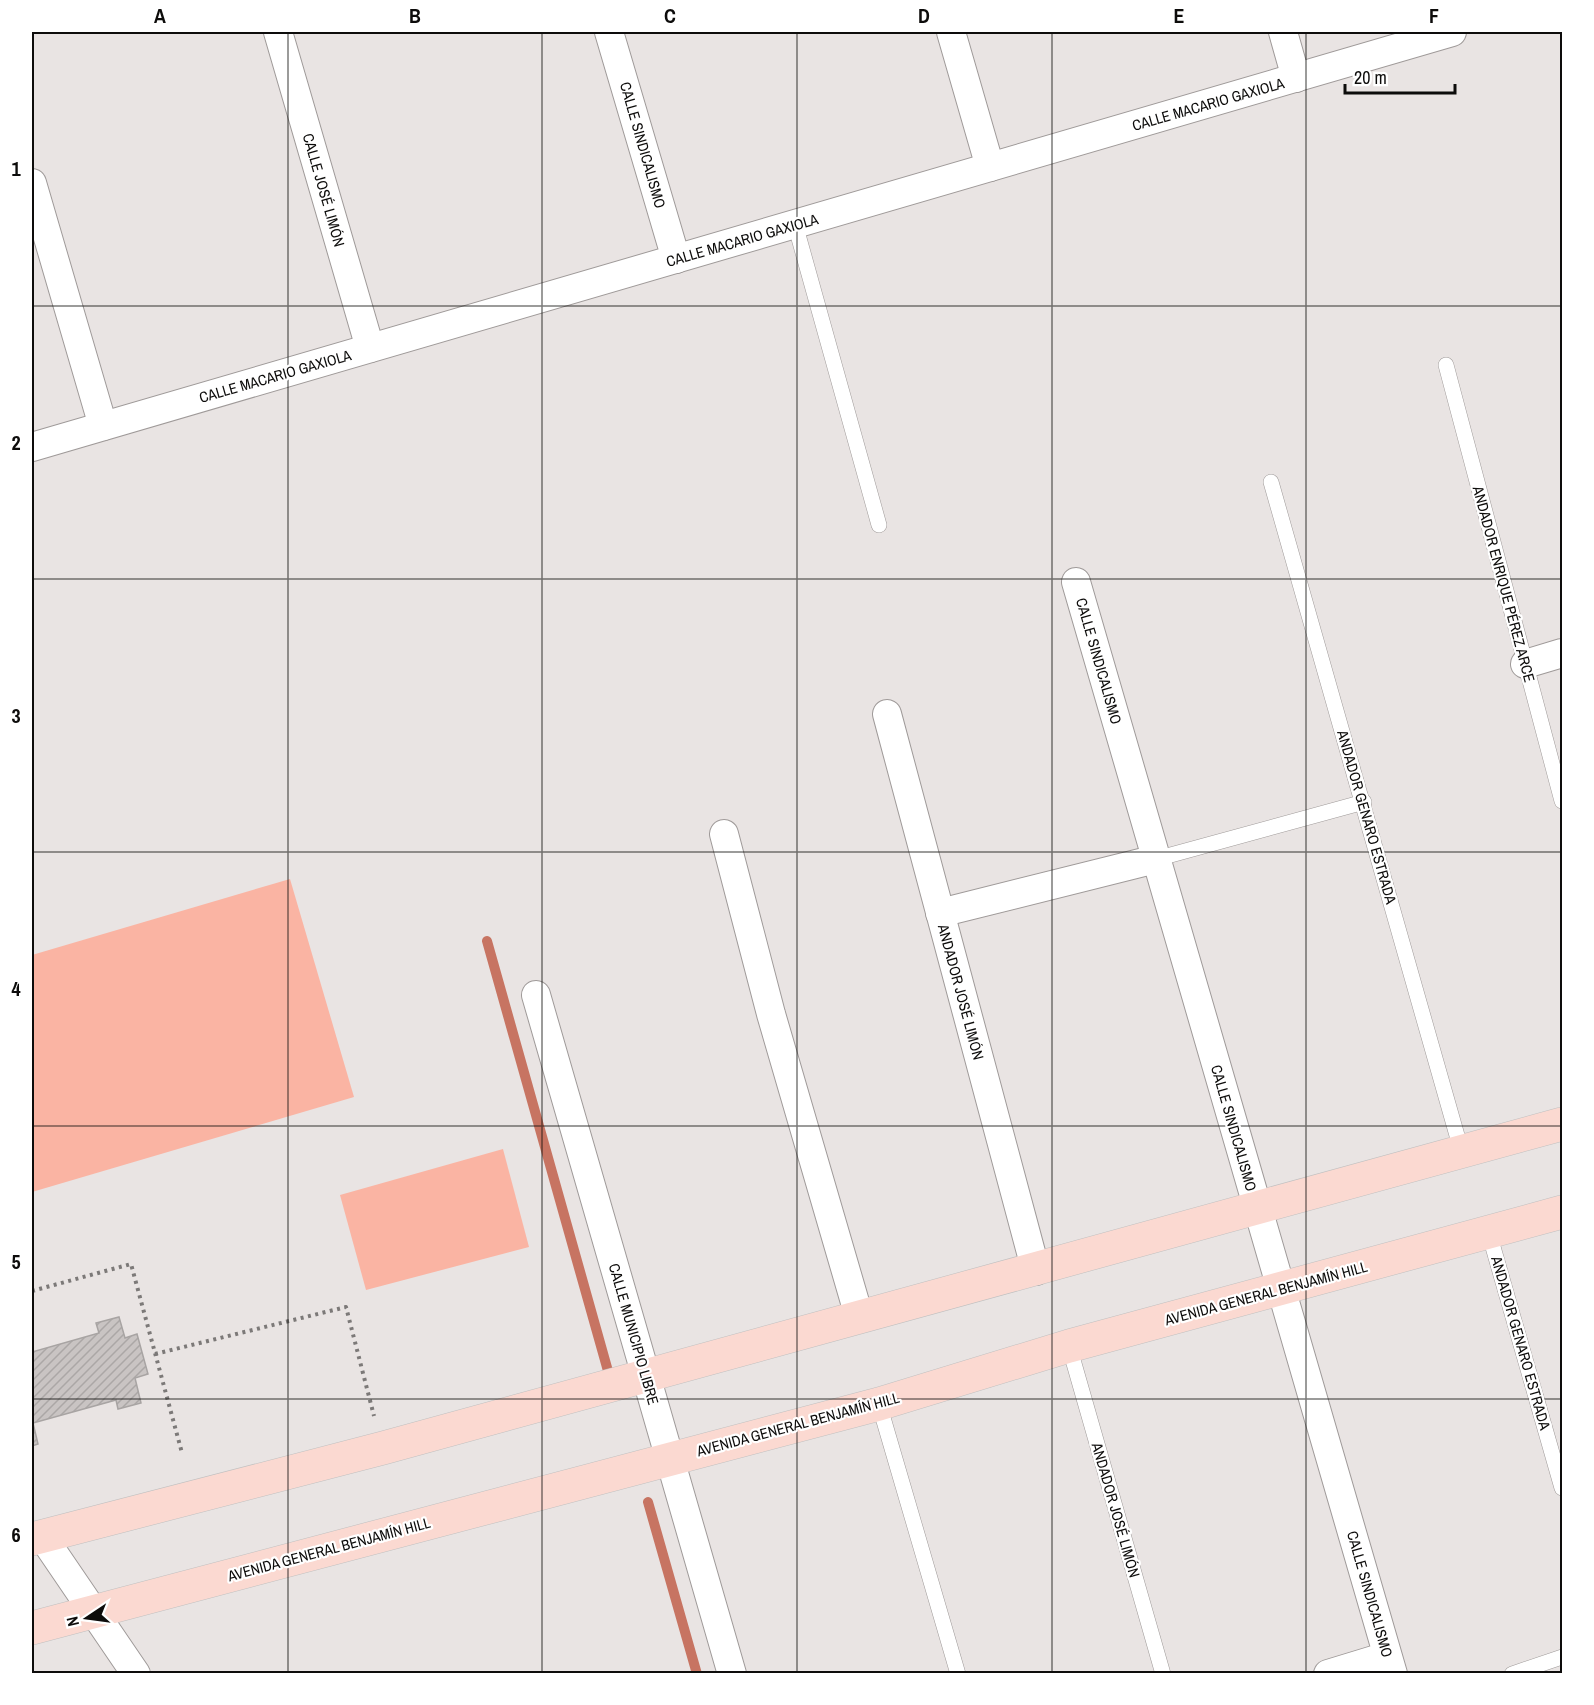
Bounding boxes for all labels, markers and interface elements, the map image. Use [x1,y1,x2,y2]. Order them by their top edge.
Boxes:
text: A [154,2,166,29]
text: B [409,2,421,29]
text: C [664,2,676,29]
text: D [918,2,930,29]
text: E [1174,2,1185,29]
text: F [1429,2,1439,29]
scale bar [1345,57,1454,95]
text: 20 m [1354,65,1387,90]
street label: CALLE MACARIO GAXIOLA [1130,72,1287,136]
street label: CALLE SINDICALISMO [615,79,671,211]
street label: CALLE JOSÉ LIMÓN [298,131,350,249]
text: 1 [11,155,21,182]
street label: CALLE MACARIO GAXIOLA [664,208,821,272]
street label: CALLE MACARIO GAXIOLA [197,344,354,408]
text: 2 [11,429,21,456]
street label: ANDADOR ENRIQUE PÉREZ ARCE [1467,483,1540,684]
street label: CALLE SINDICALISMO [1071,595,1127,727]
text: 3 [11,702,21,729]
street label: ANDADOR GENARO ESTRADA [1332,727,1402,907]
street label: ANDADOR JOSÉ LIMÓN [933,921,989,1062]
text: 4 [11,975,21,1002]
street label: CALLE SINDICALISMO [1206,1062,1262,1194]
text: 5 [11,1248,21,1275]
street label: ANDADOR GENARO ESTRADA [1486,1253,1556,1433]
street label: AVENIDA GENERAL BENJAMÍN HILL [1161,1256,1370,1330]
street label: CALLE MUNICIPIO LIBRE [604,1261,664,1407]
street label: AVENIDA GENERAL BENJAMÍN HILL [693,1387,902,1461]
street label: ANDADOR JOSÉ LIMÓN [1086,1439,1145,1580]
street label: AVENIDA GENERAL BENJAMÍN HILL [224,1512,433,1586]
text: 6 [11,1521,21,1548]
street label: CALLE SINDICALISMO [1342,1528,1398,1660]
north arrow [57,1588,117,1648]
text: N [61,1614,84,1628]

